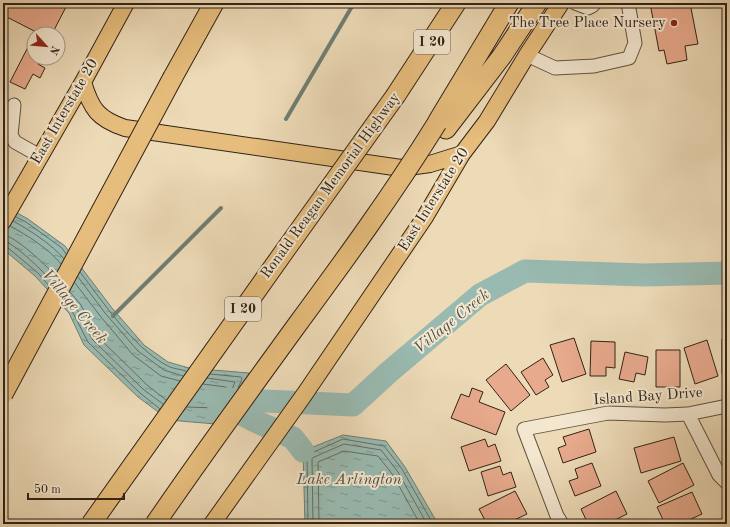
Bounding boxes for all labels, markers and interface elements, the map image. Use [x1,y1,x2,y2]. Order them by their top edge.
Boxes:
place label: The Tree Place Nursery [509,16,666,31]
marker: The Tree Place Nursery [669,18,679,28]
north arrow [26,26,66,66]
road number: I 20 [414,30,450,54]
text: N [46,44,60,57]
street label: East Interstate 20 [29,57,101,167]
street label: Ronald Reagan Memorial Highway [259,90,403,282]
street label: East Interstate 20 [396,146,472,254]
water label: Village Creek [38,267,110,347]
water label: Village Creek [411,287,493,357]
road number: I 20 [225,297,261,321]
street label: Island Bay Drive [593,386,703,408]
water label: Lake Arlington [295,472,402,488]
scale bar [28,475,124,501]
text: 50 m [34,483,61,496]

